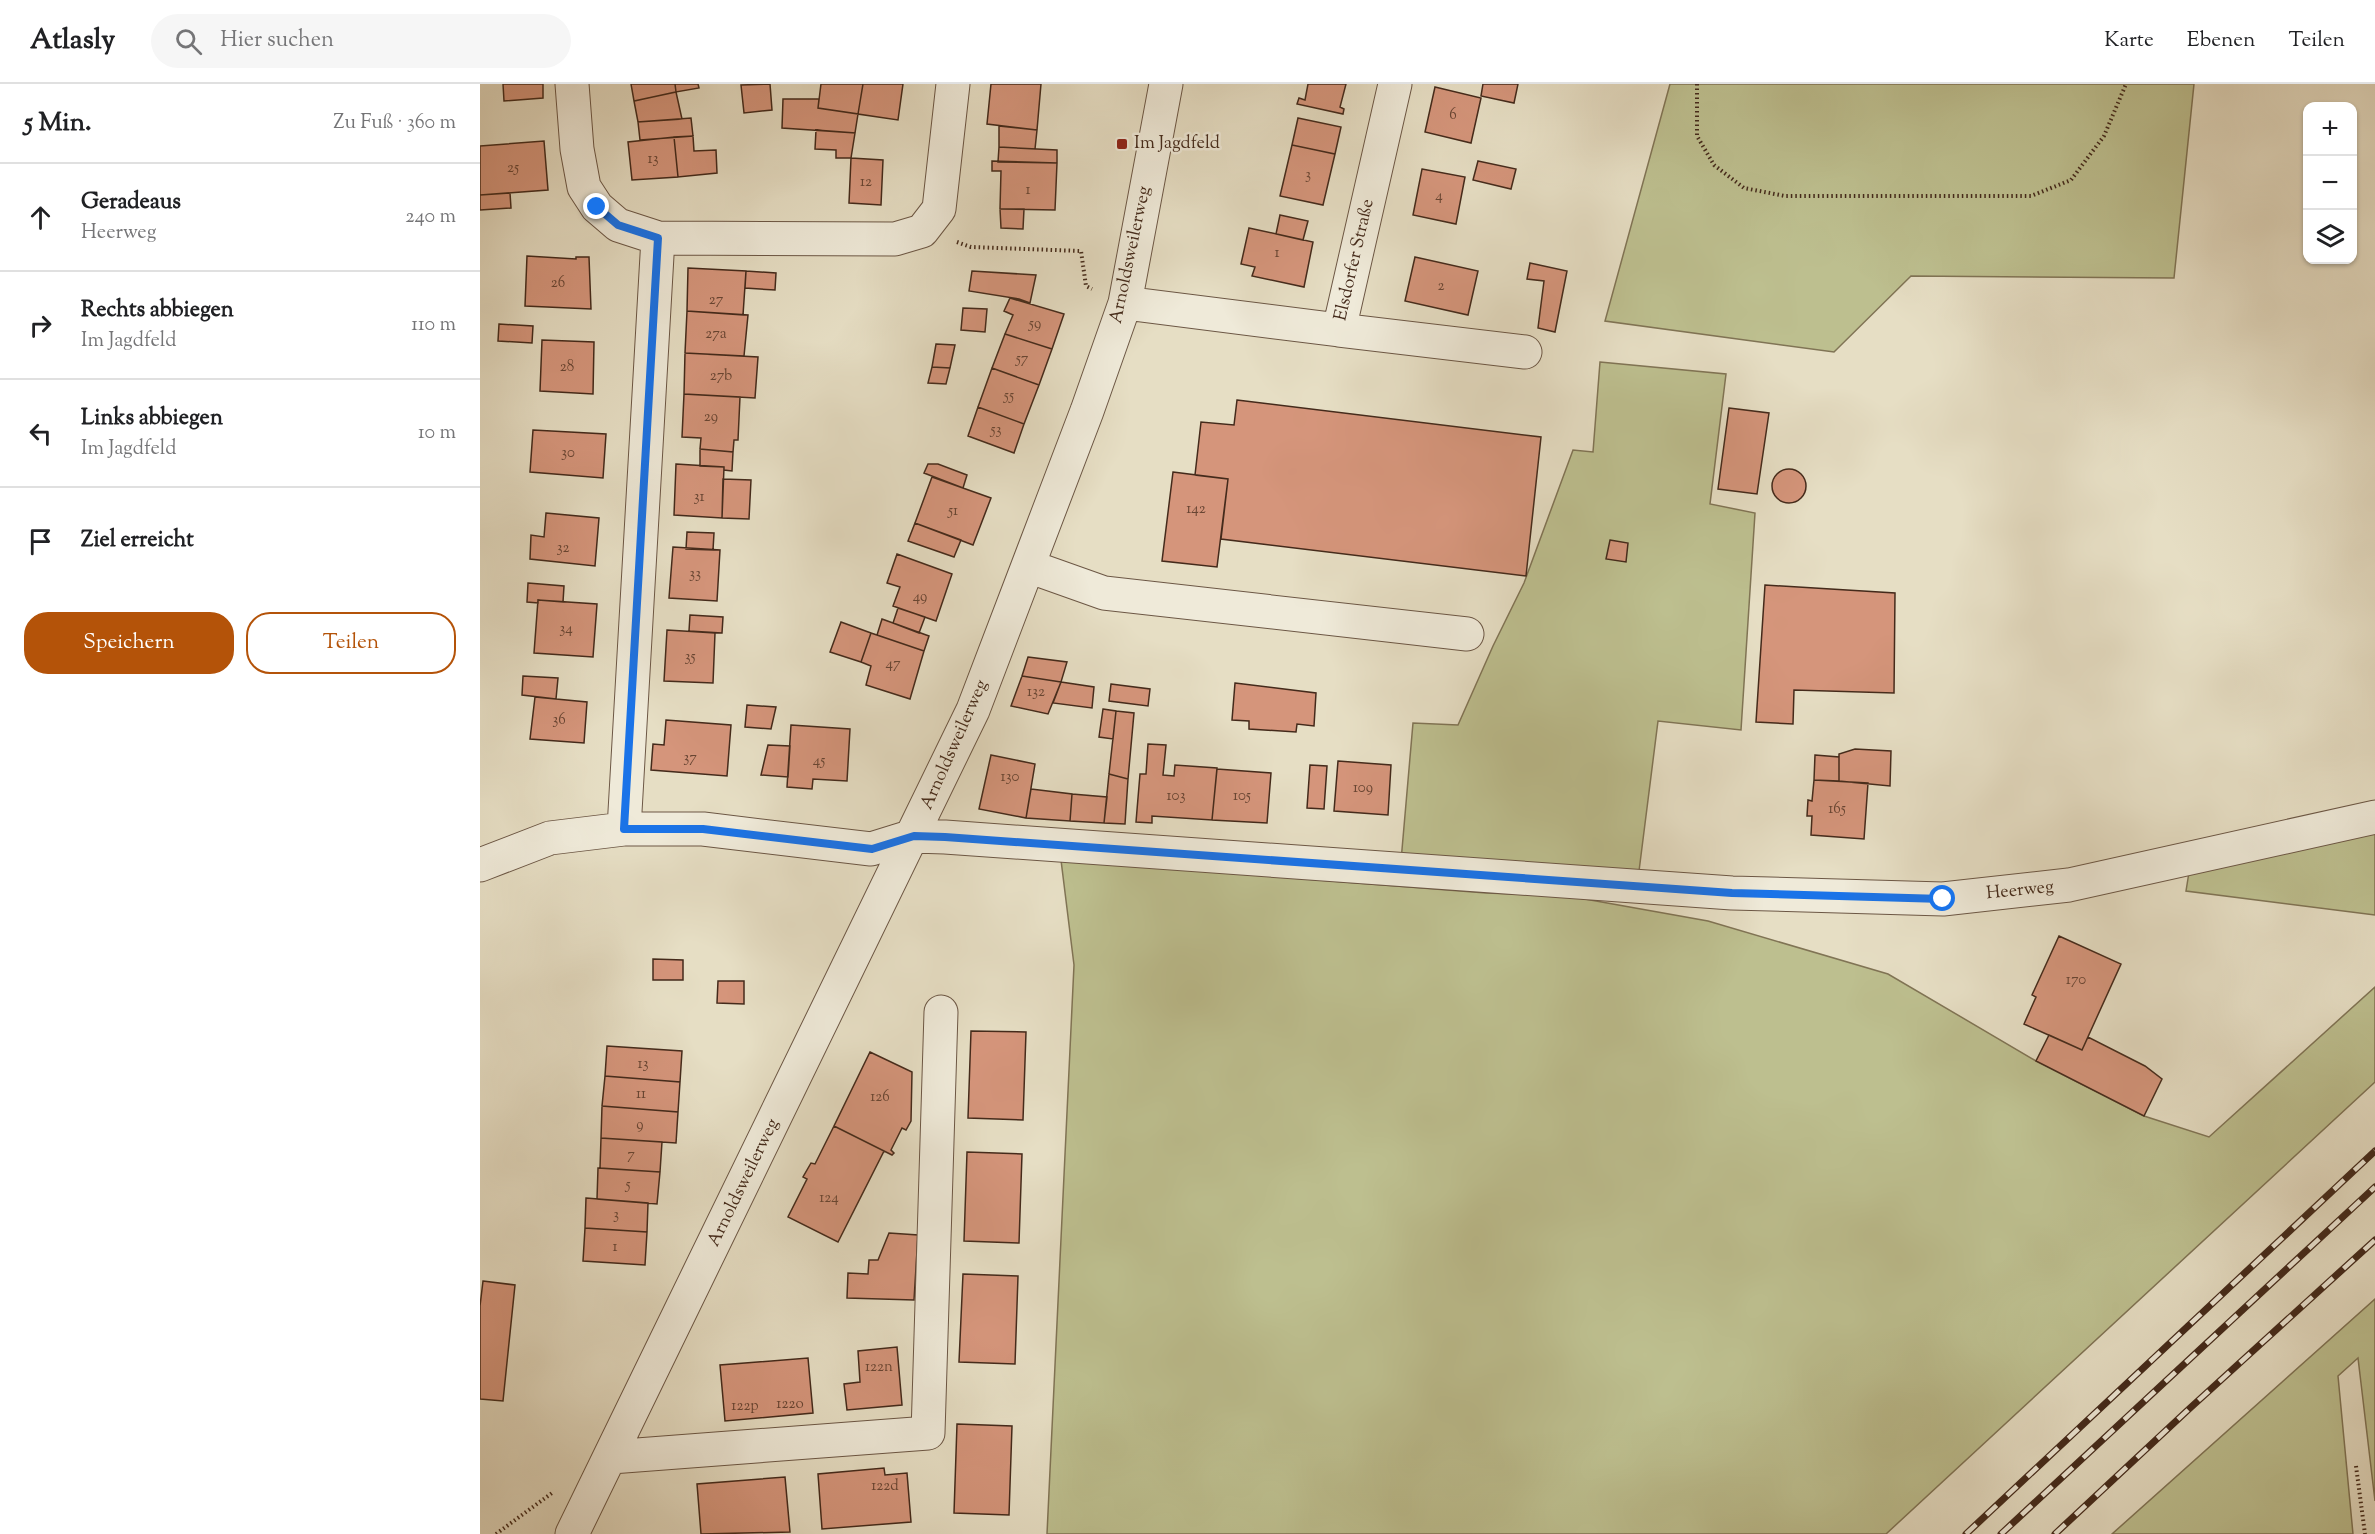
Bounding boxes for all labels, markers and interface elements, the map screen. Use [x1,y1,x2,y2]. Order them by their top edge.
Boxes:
search box [151,14,571,68]
text: Atlasly [30,21,115,61]
icon: search [172,25,205,58]
text: Hier suchen [220,25,334,57]
text: Karte [2104,26,2154,56]
text: Ebenen [2187,26,2255,56]
text: Teilen [2288,26,2345,56]
map controls [2303,102,2357,264]
button: + [2303,102,2357,156]
text: 5 Min. [24,105,92,142]
house number: 6 [1449,105,1457,126]
text: Zu Fuß · 360 m [333,109,456,138]
place label: Im Jagdfeld [1134,131,1220,157]
marker: Im Jagdfeld [1115,137,1129,151]
house number: 13 [647,149,659,170]
button: − [2303,156,2357,210]
house number: 25 [507,158,519,179]
house number: 3 [1305,165,1311,186]
house number: 12 [860,172,872,193]
house number: 1 [1025,180,1031,201]
street label: Arnoldsweilerweg [1104,184,1158,326]
house number: 4 [1435,186,1443,207]
text: Geradeaus [81,187,181,219]
route end [583,193,609,219]
street label: Elsdorfer Straße [1328,197,1382,323]
icon: ahead [24,201,57,234]
text: 240 m [405,203,456,232]
button: layers [2303,210,2357,264]
text: Heerweg [81,219,156,248]
house number: 1 [1274,243,1280,264]
house number: 26 [551,273,565,294]
house number: 2 [1437,276,1445,297]
house number: 27 [709,290,724,311]
text: Rechts abbiegen [81,295,234,327]
icon: right [24,309,57,342]
text: 110 m [411,311,456,340]
house number: 59 [1028,314,1041,335]
house number: 27a [705,324,727,345]
text: Im Jagdfeld [81,327,176,356]
house number: 57 [1015,349,1029,370]
house number: 28 [560,357,574,378]
house number: 27b [710,366,732,387]
house number: 55 [1003,386,1014,407]
text: Links abbiegen [81,403,223,435]
house number: 29 [704,407,718,428]
icon: left [24,417,57,450]
text: 10 m [418,419,456,448]
house number: 53 [989,420,1002,441]
text: Im Jagdfeld [81,435,176,464]
house number: 30 [561,443,575,464]
house number: 31 [693,487,705,508]
house number: 142 [1186,499,1206,520]
house number: 51 [947,501,958,522]
icon: arrive [24,525,57,558]
text: Ziel erreicht [81,525,194,557]
house number: 32 [556,538,570,559]
house number: 33 [689,564,701,585]
house number: 49 [913,587,927,608]
button: Speichern [24,612,234,674]
button: Teilen [246,612,456,674]
house number: 34 [559,619,573,640]
house number: 35 [684,647,696,668]
house number: 47 [885,654,901,675]
street label: Arnoldsweilerweg [915,676,995,814]
house number: 132 [1027,682,1045,703]
house number: 36 [552,710,566,731]
house number: 37 [683,748,697,769]
house number: 45 [813,751,825,772]
house number: 130 [1001,767,1020,788]
house number: 109 [1353,778,1373,799]
house number: 103 [1167,786,1185,807]
house number: 105 [1233,786,1251,807]
house number: 165 [1828,799,1846,820]
street label: Heerweg [1985,875,2055,907]
route start [1929,885,1955,911]
house number: 170 [2066,970,2086,991]
house number: 13 [637,1054,649,1075]
house number: 11 [636,1084,646,1105]
house number: 126 [870,1087,890,1108]
street label: Arnoldsweilerweg [702,1114,786,1252]
house number: 9 [636,1115,644,1136]
house number: 7 [627,1145,635,1166]
house number: 5 [624,1175,631,1196]
house number: 124 [819,1188,839,1209]
house number: 3 [613,1205,619,1226]
house number: 1 [612,1237,618,1258]
house number: 122n [865,1357,893,1378]
house number: 122o [776,1394,804,1415]
house number: 122p [731,1396,759,1417]
house number: 122d [871,1476,899,1497]

